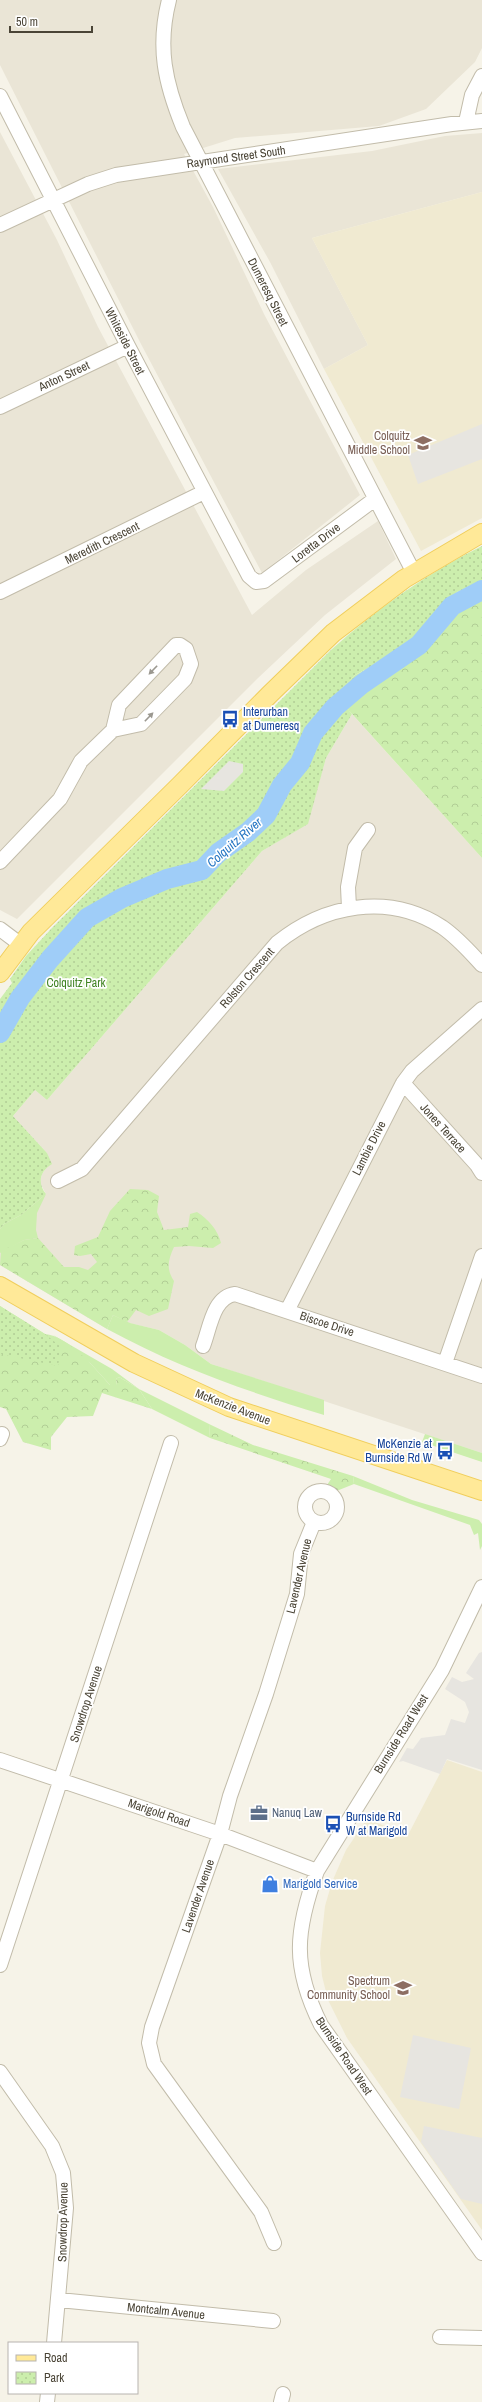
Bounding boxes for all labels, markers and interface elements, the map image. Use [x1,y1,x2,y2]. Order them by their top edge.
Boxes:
scale bar [10,8,92,34]
text: 50 m [16,14,38,30]
street label: Raymond Street South [186,142,286,172]
street label: Dumeresq Street [244,255,292,329]
street label: Whiteside Street [101,305,149,378]
street label: Anton Street [35,357,92,395]
place label: Colquitz Middle School [348,428,410,458]
school or university icon: Colquitz Middle School [413,433,433,453]
street label: Meredith Crescent [62,518,142,568]
street label: Loretta Drive [288,519,344,567]
one-way arrow [148,665,158,675]
place label: Interurban at Dumeresq [243,704,299,734]
bus stop icon: Interurban at Dumeresq [220,709,240,729]
one-way arrow [144,712,153,722]
water label: Colquitz River [203,814,266,871]
street label: Rolston Crescent [216,944,278,1012]
park label: Colquitz Park [46,975,106,991]
street label: Jones Terrace [416,1100,470,1156]
street label: Lambie Drive [348,1118,390,1178]
street label: Biscoe Drive [298,1308,356,1340]
street label: McKenzie Avenue [193,1385,273,1429]
place label: McKenzie at Burnside Rd W [365,1436,433,1466]
bus stop icon: McKenzie at Burnside Rd W [435,1441,455,1461]
street label: Lavender Avenue [283,1537,315,1615]
street label: Snowdrop Avenue [66,1664,106,1744]
street label: Burnside Road West [370,1691,432,1777]
street label: Marigold Road [126,1795,192,1831]
office icon: Nanuq Law [249,1803,269,1823]
place label: Nanuq Law [272,1805,323,1821]
place label: Burnside Rd W at Marigold [346,1809,407,1839]
bus stop icon: Burnside Rd W at Marigold [323,1814,343,1834]
street label: Lavender Avenue [178,1857,218,1935]
shop icon: Marigold Service [260,1874,280,1894]
place label: Marigold Service [283,1876,357,1892]
place label: Spectrum Community School [307,1973,390,2003]
school or university icon: Spectrum Community School [393,1978,413,1998]
street label: Burnside Road West [312,2014,376,2098]
street label: Snowdrop Avenue [54,2182,72,2262]
street label: Montcalm Avenue [126,2299,206,2323]
legend [8,2342,138,2394]
text: Road [44,2350,68,2366]
text: Park [44,2370,64,2386]

